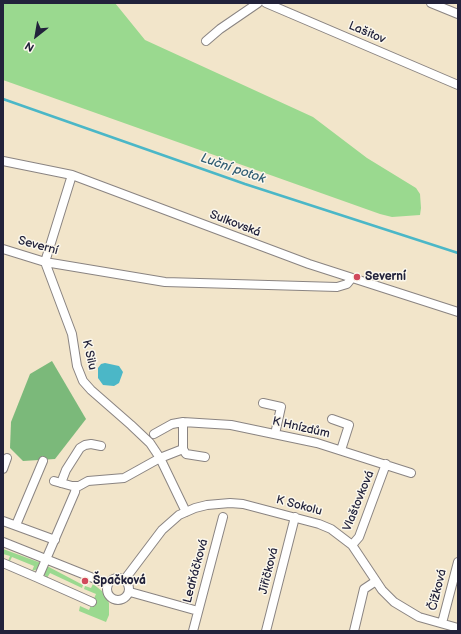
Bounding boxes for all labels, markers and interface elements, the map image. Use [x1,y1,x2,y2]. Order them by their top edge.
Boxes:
north arrow [16,16,56,56]
street label: Lašitov [346,19,388,47]
text: N [23,39,36,54]
water label: Luční potok [199,151,267,187]
street label: Sulkovská [208,208,262,240]
street label: Severní [16,234,60,258]
place label: Severní [365,270,406,284]
marker: Severní [352,272,362,282]
street label: K Silu [79,339,99,371]
street label: K Hnízdům [271,414,331,442]
street label: Vlaštovková [340,469,378,533]
street label: K Sokolu [274,493,324,519]
street label: Ledňáčková [181,537,211,605]
street label: Jiřičková [256,546,282,596]
street label: Čížková [426,568,450,612]
place label: Špačková [93,574,146,588]
marker: Špačková [80,576,90,586]

